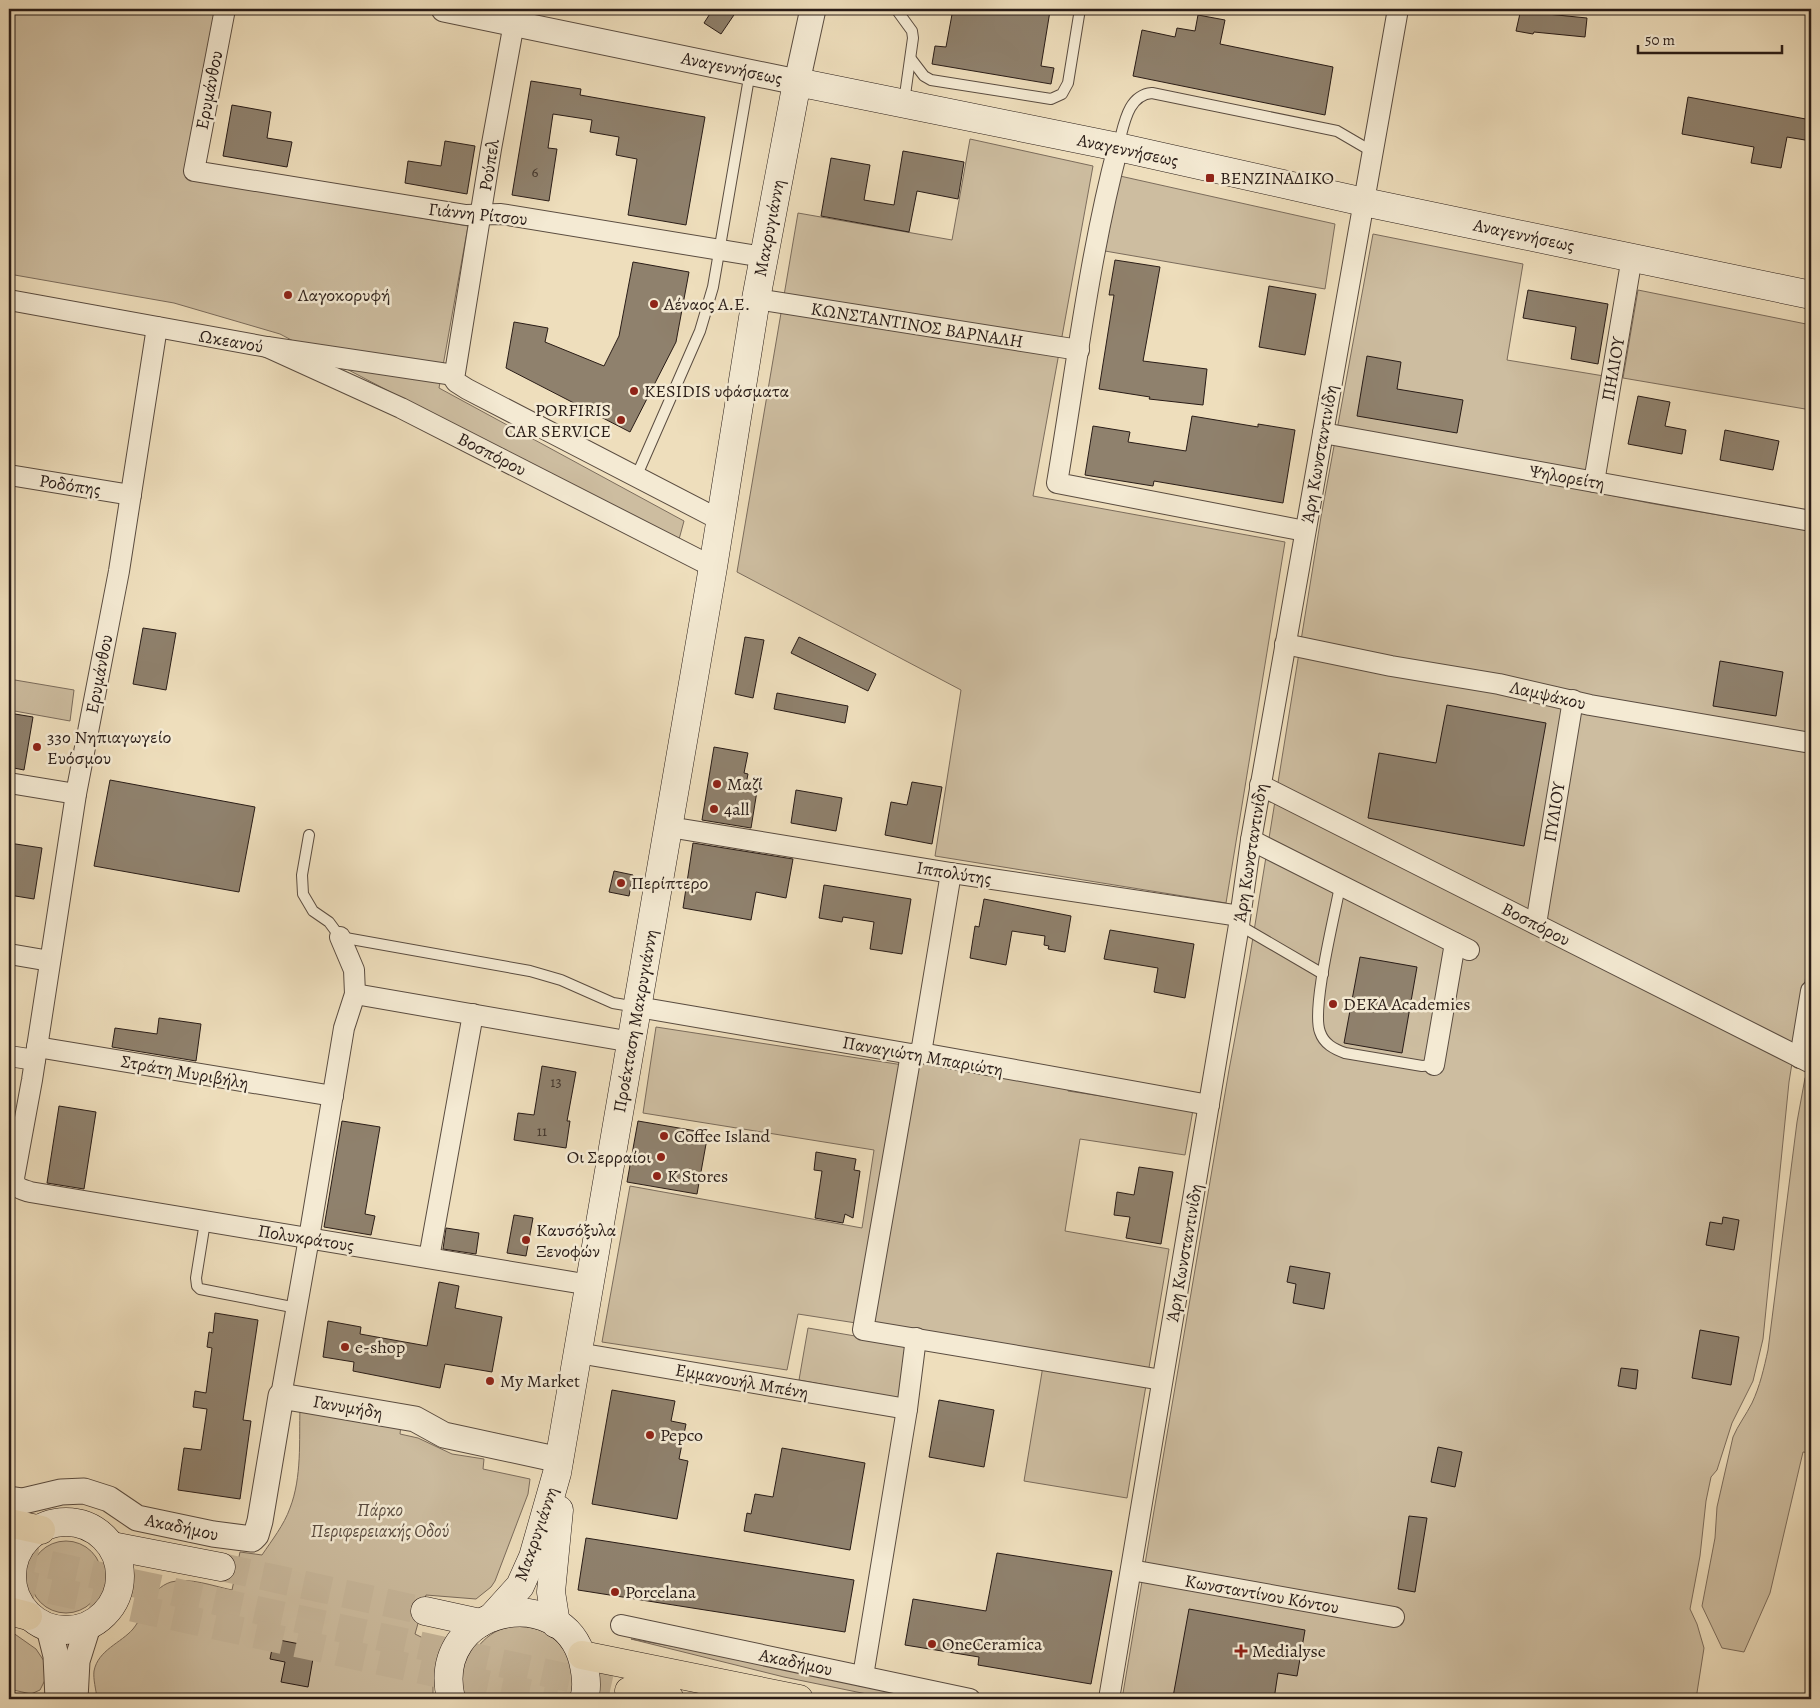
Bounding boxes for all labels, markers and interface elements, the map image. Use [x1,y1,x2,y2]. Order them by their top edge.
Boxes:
scale bar [1638,22,1781,54]
text: 50 m [1645,30,1675,50]
street label: Αναγεννήσεως [678,45,785,90]
street label: Ερυμάνθου [190,48,228,132]
street label: Αναγεννήσεως [1074,127,1181,172]
street label: Ρούπελ [473,137,505,193]
house number: 6 [532,162,539,182]
place label: ΒΕΝΖΙΝΑΔΙΚΟ [1220,166,1334,190]
marker: ΒΕΝΖΙΝΑΔΙΚΟ [1204,172,1216,184]
street label: Μακρυγιάννη [748,177,790,279]
street label: Γιάννη Ρίτσου [427,197,529,231]
street label: Αναγεννήσεως [1470,212,1577,257]
place label: Λαγοκορυφή [297,283,390,307]
marker: Λαγοκορυφή [282,289,294,301]
place label: Αέναος Α.Ε. [663,292,750,316]
street label: ΚΩΝΣΤΑΝΤΙΝΟΣ ΒΑΡΝΑΛΗ [809,296,1025,354]
marker: Αέναος Α.Ε. [648,298,660,310]
street label: Ωκεανού [197,324,265,358]
street label: ΠΗΛΙΟΥ [1596,334,1631,403]
place label: KESIDIS υφάσματα [644,379,789,403]
street label: Άρη Κωνσταντινίδη [1295,383,1343,525]
marker: KESIDIS υφάσματα [628,385,640,397]
place label: PORFIRIS CAR SERVICE [505,398,611,443]
marker: PORFIRIS CAR SERVICE [615,414,627,426]
street label: Βοσπόρου [454,426,530,482]
street label: Ψηλορείτη [1527,459,1607,495]
street label: Ροδόπης [38,468,102,502]
street label: Ερυμάνθου [80,632,118,716]
street label: Λαμψάκου [1507,674,1588,715]
place label: 33ο Νηπιαγωγείο Ευόσμου [47,725,171,770]
marker: 33ο Νηπιαγωγείο Ευόσμου [31,741,43,753]
place label: Μαζί [727,772,763,796]
marker: Μαζί [711,778,723,790]
street label: ΠΥΛΙΟΥ [1537,779,1571,844]
street label: Άρη Κωνσταντινίδη [1227,782,1273,924]
place label: 4all [724,797,750,821]
marker: 4all [708,803,720,815]
street label: Ιππολύτης [915,855,993,891]
place label: Περίπτερο [631,871,709,895]
marker: Περίπτερο [615,877,627,889]
street label: Βοσπόρου [1498,896,1574,952]
street label: Προέκταση Μακρυγιάννη [607,927,663,1115]
place label: DEKA Academies [1343,992,1471,1016]
marker: DEKA Academies [1327,998,1339,1010]
street label: Παναγιώτη Μπαριώτη [841,1030,1005,1082]
street label: Στράτη Μυριβήλη [119,1049,251,1095]
house number: 13 [550,1072,562,1092]
house number: 11 [537,1121,547,1141]
place label: Coffee Island [674,1124,771,1148]
marker: Coffee Island [658,1130,670,1142]
place label: Οι Σερραίοι [567,1145,651,1169]
marker: Οι Σερραίοι [655,1151,667,1163]
place label: K Stores [667,1164,728,1188]
marker: K Stores [651,1170,663,1182]
street label: Άρη Κωνσταντινίδη [1160,1182,1208,1324]
place label: Καυσόξυλα Ξενοφών [536,1218,617,1263]
street label: Πολυκράτους [256,1219,356,1257]
marker: Καυσόξυλα Ξενοφών [520,1234,532,1246]
place label: e-shop [355,1335,405,1359]
marker: e-shop [339,1341,351,1353]
street label: Εμμανουήλ Μπένη [673,1357,811,1405]
place label: Μy Μarket [500,1369,580,1393]
marker: Μy Μarket [484,1375,496,1387]
street label: Γανυμήδη [311,1389,385,1425]
place label: Pepco [660,1423,703,1447]
marker: Pepco [644,1429,656,1441]
street label: Μακρυγιάννη [509,1483,563,1585]
park label: Πάρκο Περιφερειακής Οδού [311,1498,449,1543]
street label: Ακαδήμου [142,1507,221,1546]
street label: Κωνσταντίνου Κόντου [1183,1569,1341,1619]
place label: Porcelana [625,1580,697,1604]
marker: Porcelana [609,1586,621,1598]
place label: OneCeramica [942,1632,1043,1656]
marker: OneCeramica [926,1638,938,1650]
place label: Medialyse [1252,1639,1326,1663]
street label: Ακαδήμου [756,1642,835,1681]
marker: Medialyse [1234,1644,1248,1658]

